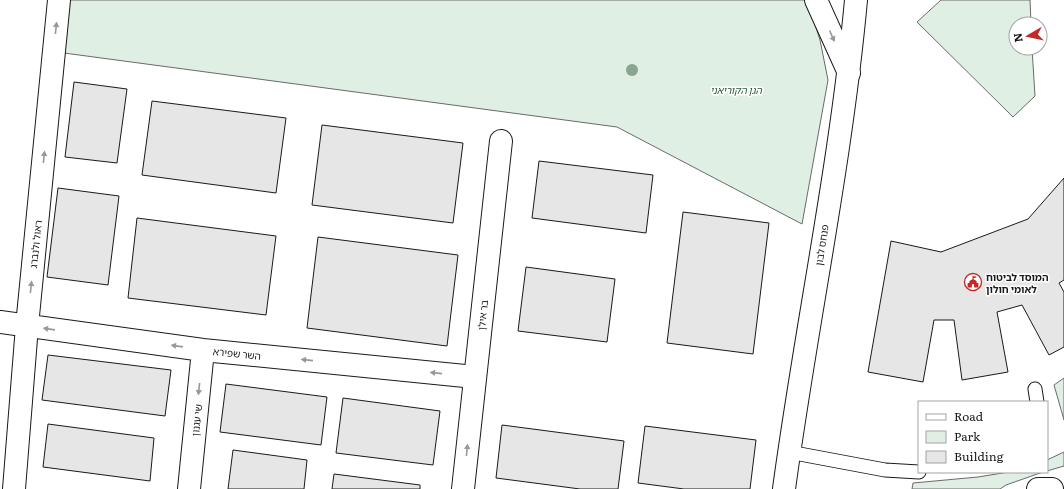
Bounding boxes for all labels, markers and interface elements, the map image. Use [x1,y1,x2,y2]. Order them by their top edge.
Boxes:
north arrow [1008,16,1048,56]
one-way arrow [53,22,60,34]
one-way arrow [829,30,835,41]
text: N [1009,32,1026,44]
park label: הגן הקוריאני [710,82,763,97]
one-way arrow [40,151,47,163]
street label: ראול ולנברג [25,219,45,269]
street label: פנחס לבון [810,223,832,267]
place label: המוסד לביטוח לאומי חולון [986,269,1048,296]
public building icon: המוסד לביטוח לאומי חולון [963,272,983,292]
one-way arrow [27,281,34,293]
street label: בר אילן [473,299,491,331]
one-way arrow [43,326,55,332]
one-way arrow [171,343,183,350]
street label: השר שפירא [212,343,262,363]
one-way arrow [301,357,313,364]
one-way arrow [430,370,442,377]
one-way arrow [196,383,202,395]
legend [918,401,1048,473]
street label: שי עגנון [187,403,205,437]
text: Road [954,407,984,425]
text: Park [954,427,981,445]
one-way arrow [464,444,470,456]
text: Building [954,447,1004,465]

